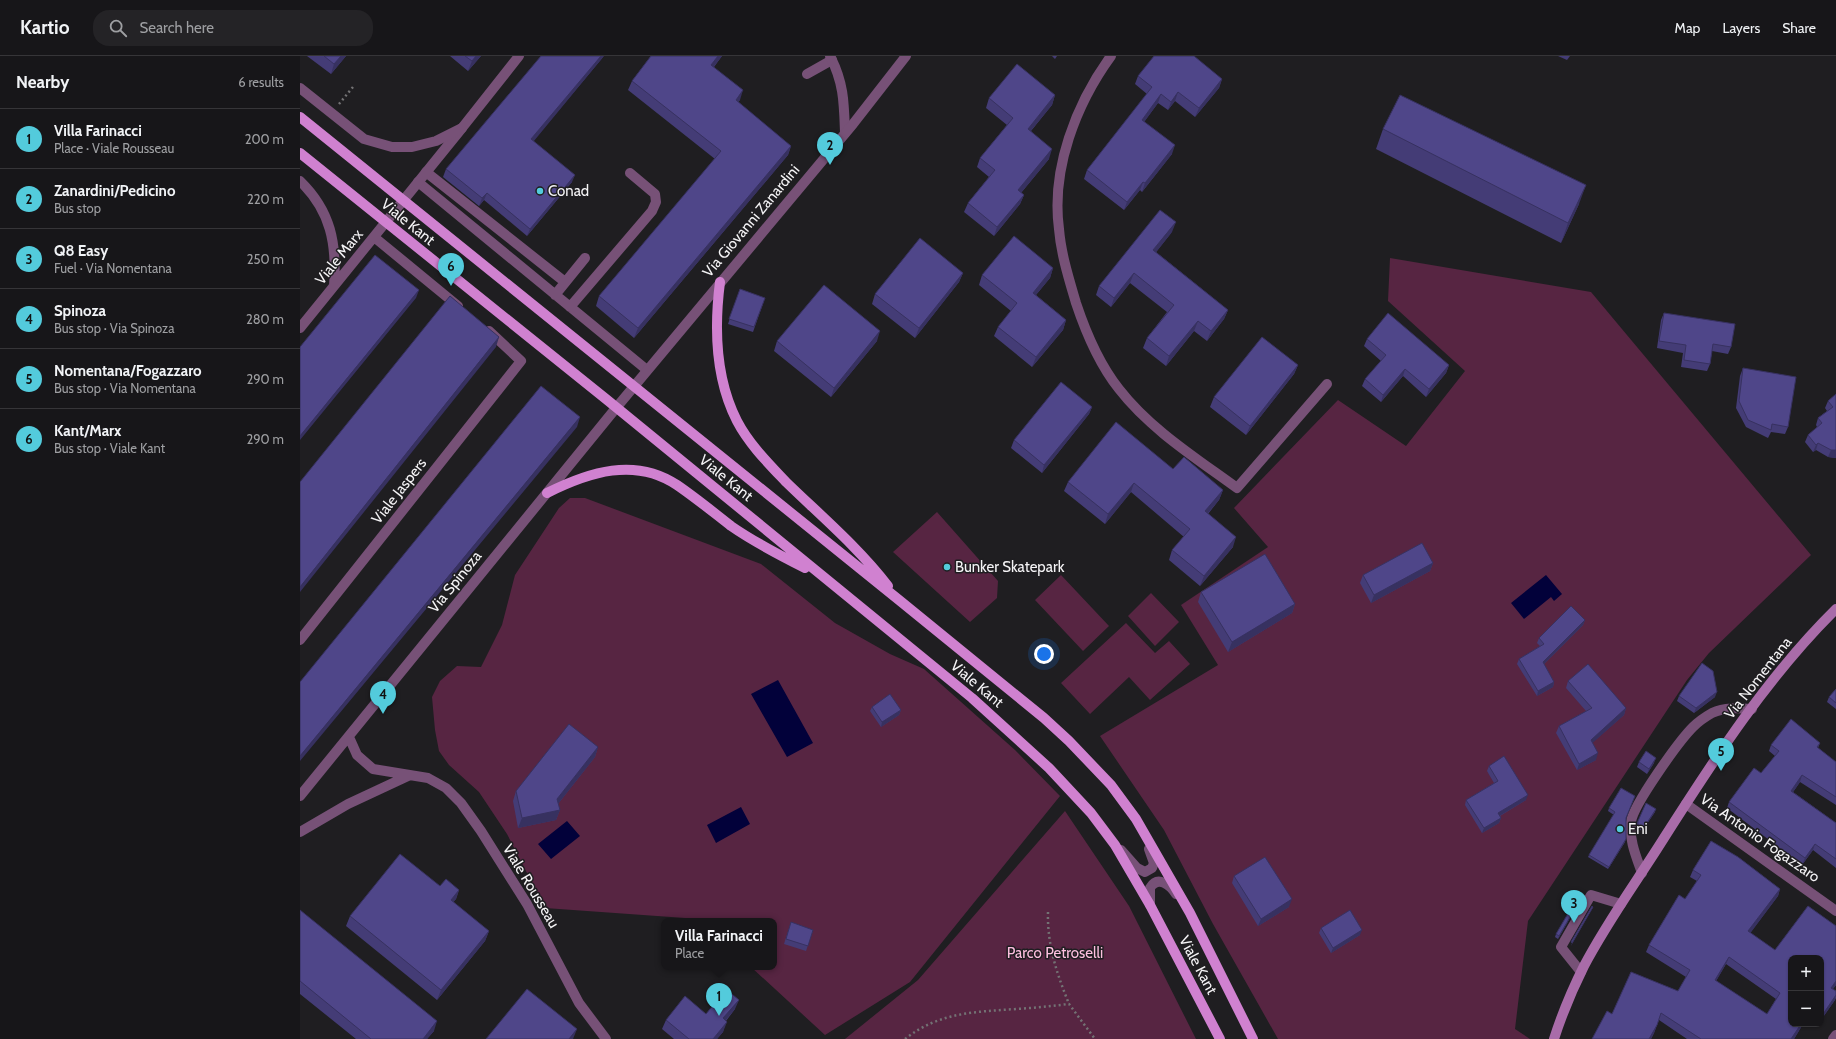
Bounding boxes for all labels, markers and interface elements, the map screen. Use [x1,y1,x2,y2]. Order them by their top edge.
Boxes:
search box [93,10,373,46]
text: Kartio [20,16,69,39]
icon: search [107,17,129,39]
text: Search here [139,19,214,37]
text: Map [1675,19,1700,37]
text: Layers [1722,19,1760,37]
text: Share [1782,19,1816,37]
text: Nearby [16,72,69,92]
text: 6 results [238,74,284,90]
text: Villa Farinacci [54,122,142,140]
text: 1 [27,131,31,147]
text: 200 m [245,131,284,147]
pin: 2 [817,132,843,165]
text: Place · Viale Rousseau [54,140,174,156]
street label: Via Giovanni Zanardini [699,161,803,281]
text: Zanardini/Pedicino [54,182,175,200]
place label: Conad [548,182,589,200]
marker: Conad [535,186,545,196]
text: 2 [26,191,32,207]
text: 220 m [247,191,284,207]
street label: Viale Kant [378,195,438,249]
text: Bus stop [54,200,101,216]
street label: Viale Marx [311,226,367,288]
text: Q8 Easy [54,242,108,260]
text: 3 [25,251,33,267]
text: 250 m [247,251,284,267]
pin: 6 [438,253,464,286]
text: Fuel · Via Nomentana [54,260,172,276]
text: Spinoza [54,302,106,320]
text: 4 [25,311,33,327]
text: 280 m [246,311,284,327]
text: Bus stop · Via Spinoza [54,320,174,336]
text: Nomentana/Fogazzaro [54,362,202,380]
text: 5 [26,371,32,387]
text: 290 m [246,371,284,387]
text: Bus stop · Via Nomentana [54,380,196,396]
text: Kant/Marx [54,422,121,440]
text: 6 [25,431,33,447]
text: 290 m [246,431,284,447]
text: Bus stop · Viale Kant [54,440,165,456]
street label: Viale Kant [696,451,756,505]
street label: Viale Jaspers [368,454,430,528]
street label: Via Spinoza [425,547,486,617]
place label: Bunker Skatepark [955,558,1065,576]
marker: Bunker Skatepark [942,562,952,572]
street label: Via Nomentana [1720,633,1796,723]
your location [1034,644,1054,664]
street label: Viale Kant [947,657,1007,711]
pin: 4 [370,681,396,714]
pin: 5 [1708,738,1734,771]
street label: Via Antonio Fogazzaro [1697,790,1823,886]
place label: Eni [1628,820,1648,838]
marker: Eni [1615,824,1625,834]
street label: Viale Rousseau [499,841,563,931]
pin: 3 [1561,890,1587,923]
popup [661,918,777,970]
text: Villa Farinacci [675,927,763,945]
street label: Viale Kant [1175,933,1221,997]
park label: Parco Petroselli [1007,944,1103,962]
text: Place [675,945,704,961]
map controls [1788,955,1824,1027]
button: + [1788,955,1824,991]
pin: 1 [706,983,732,1016]
button: − [1788,991,1824,1027]

